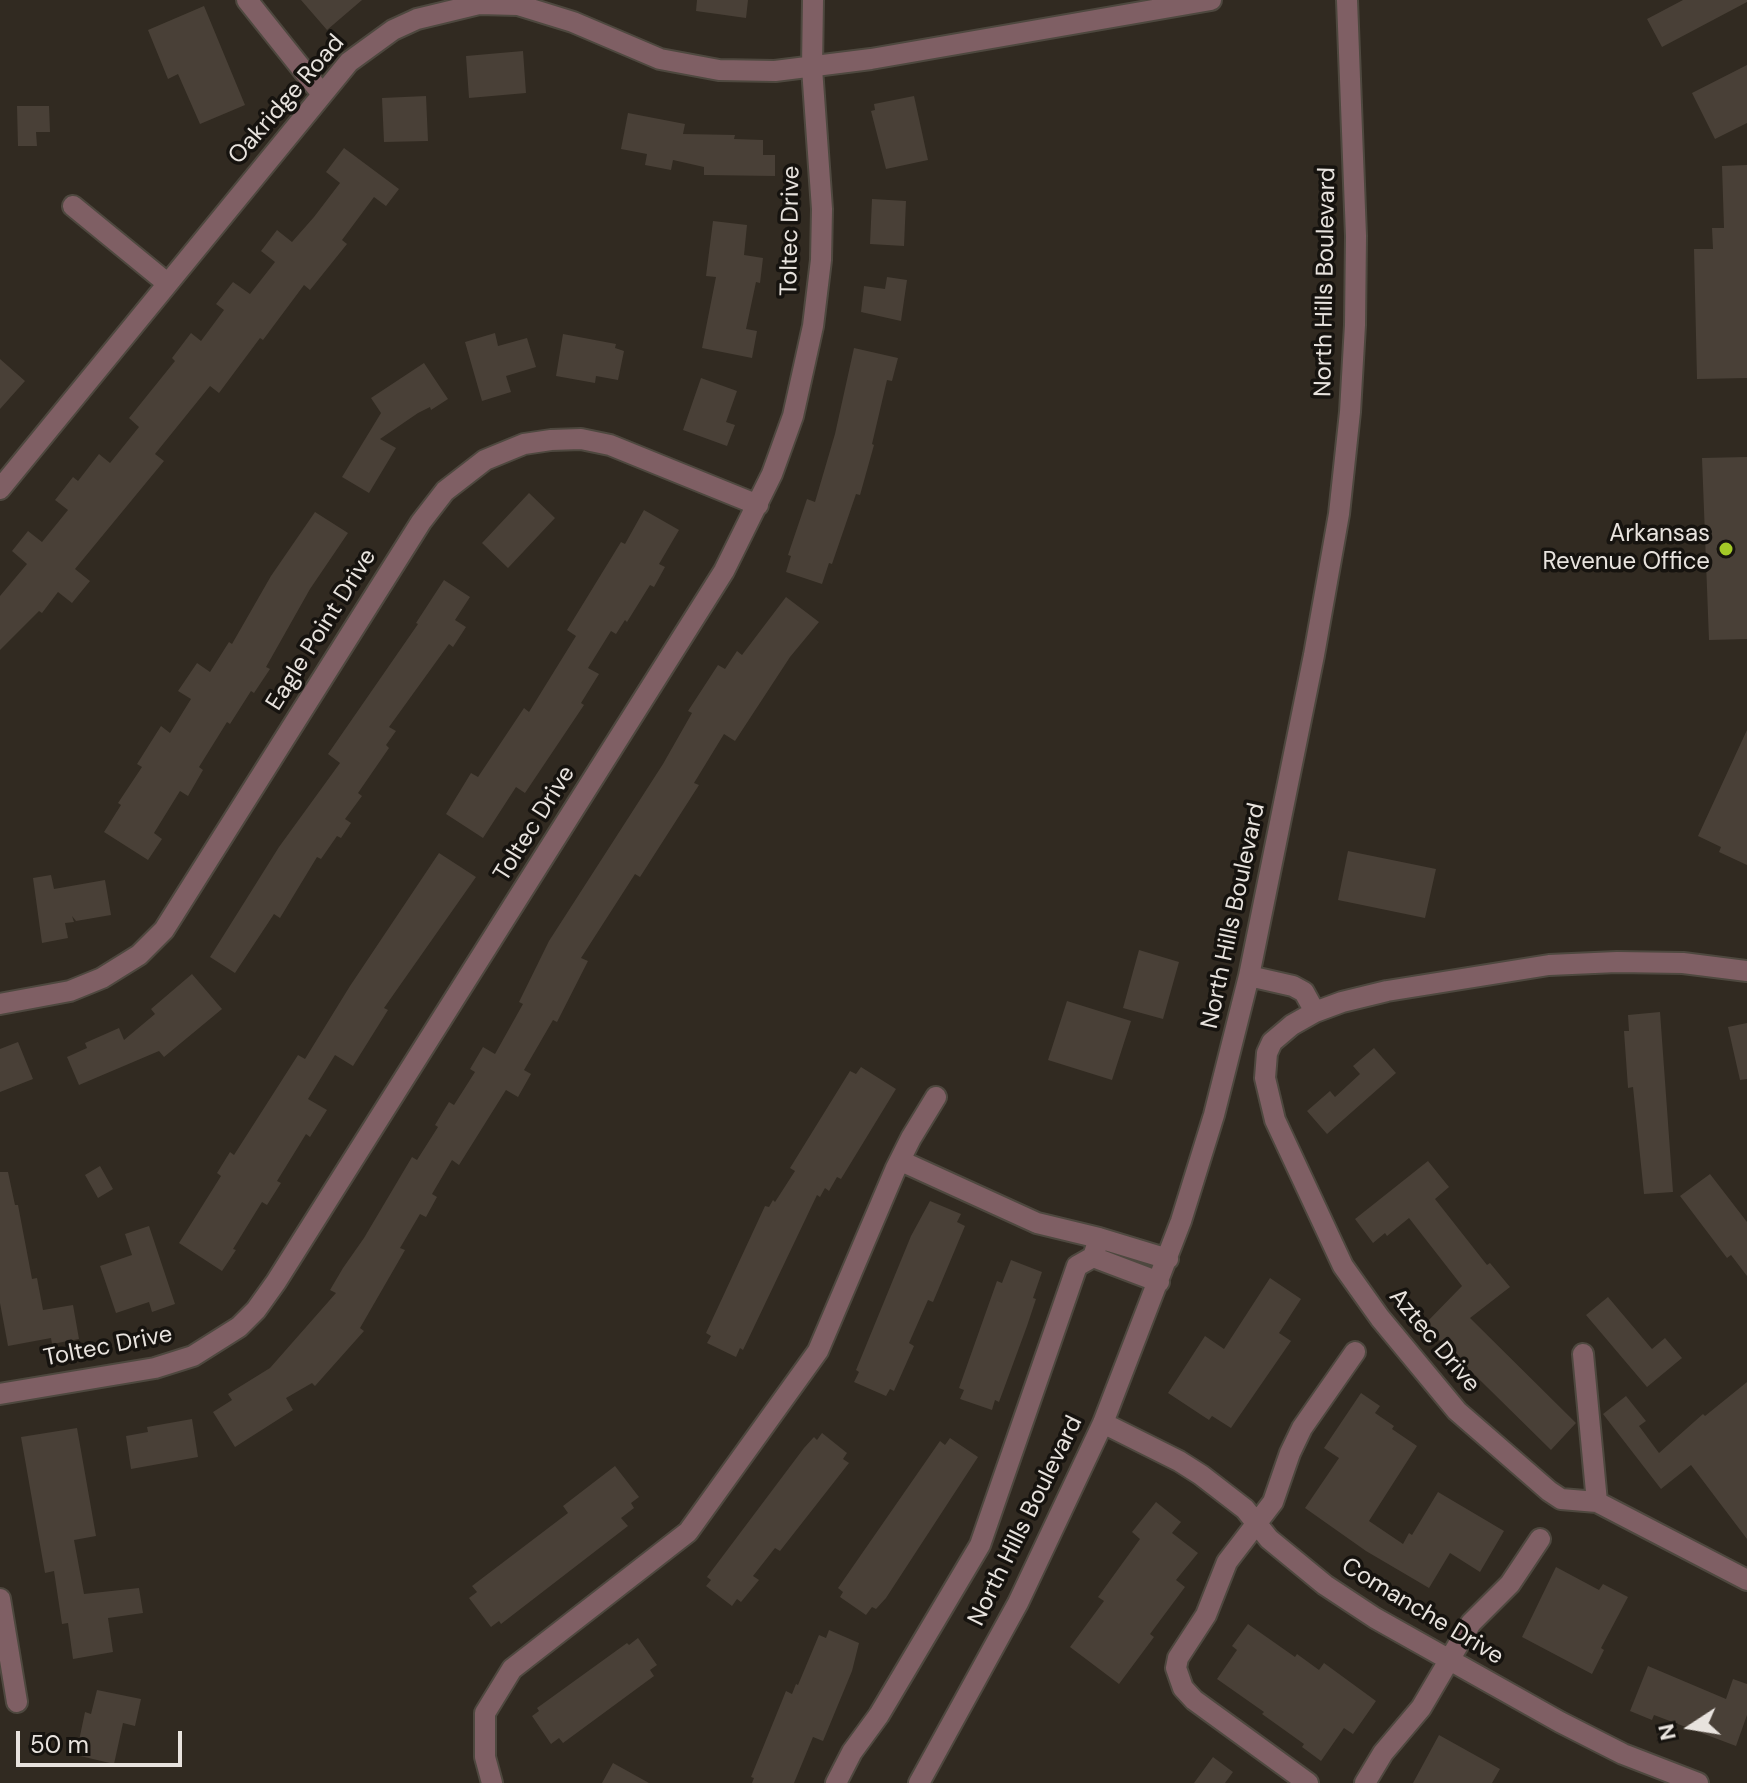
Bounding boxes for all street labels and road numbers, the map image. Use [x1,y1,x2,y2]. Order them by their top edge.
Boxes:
street label: Oakridge Road [223,29,351,171]
street label: Toltec Drive [775,165,807,297]
street label: North Hills Boulevard [1310,167,1342,397]
street label: Eagle Point Drive [261,544,383,716]
street label: Toltec Drive [488,761,582,887]
street label: North Hills Boulevard [1196,800,1272,1032]
street label: Aztec Drive [1382,1283,1486,1399]
street label: Toltec Drive [41,1320,175,1374]
street label: North Hills Boulevard [963,1411,1089,1631]
street label: Comanche Drive [1336,1552,1508,1672]

